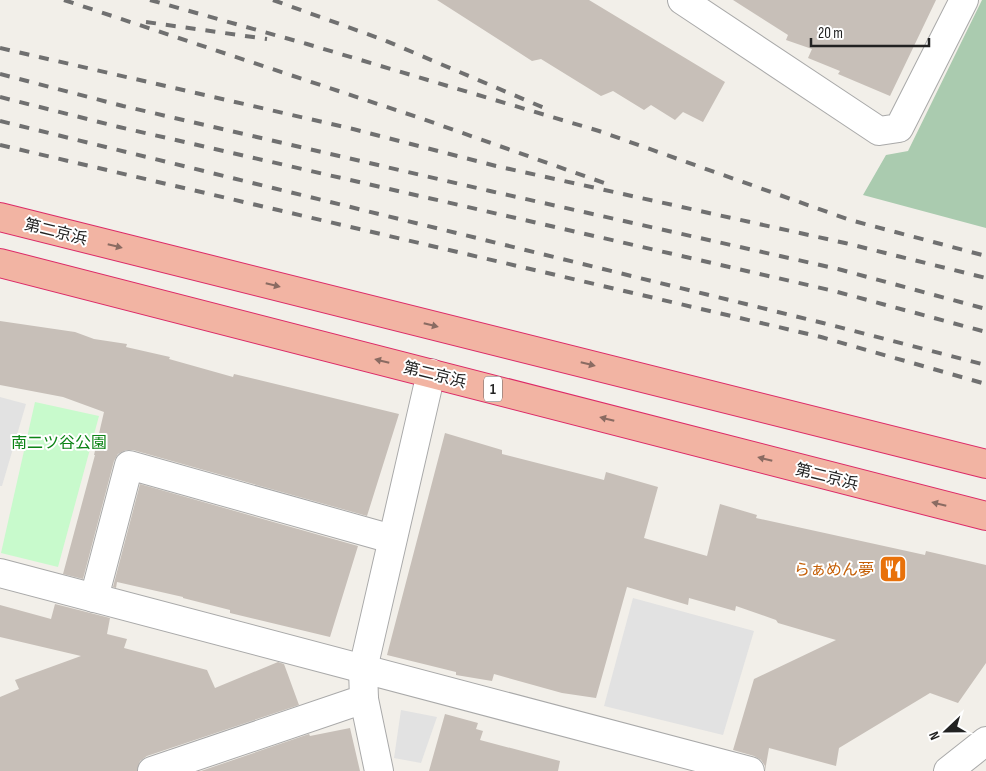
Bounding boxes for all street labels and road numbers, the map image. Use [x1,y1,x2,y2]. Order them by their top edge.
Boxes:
street label: 第二京浜 [22,215,89,249]
street label: 第二京浜 [401,358,468,392]
road number: 1 [484,376,502,402]
street label: 第二京浜 [793,460,860,494]

